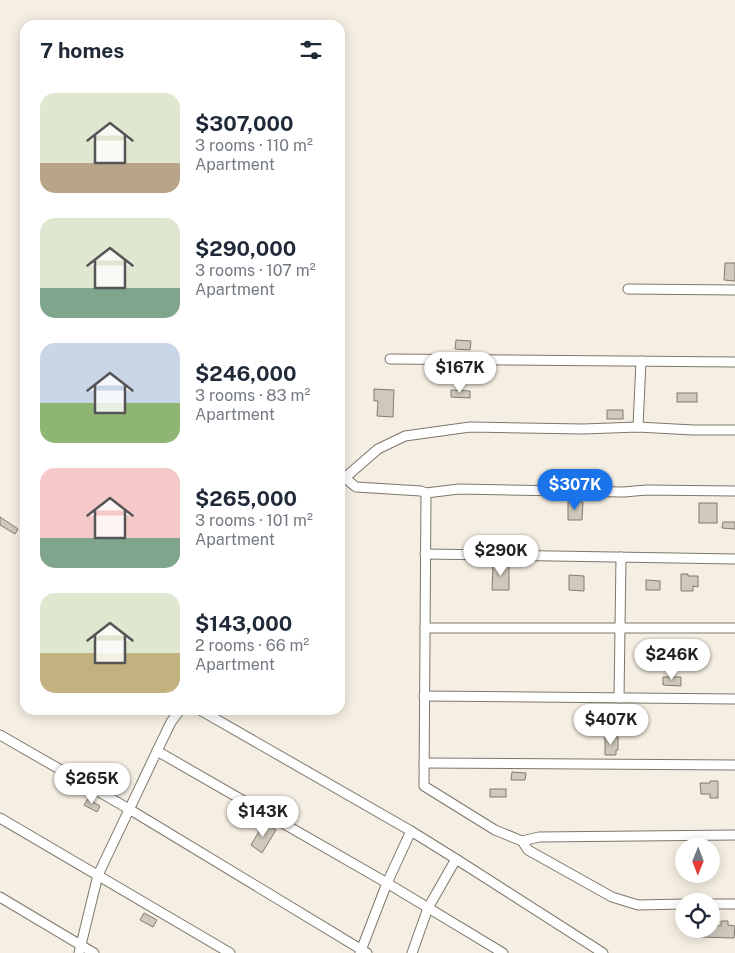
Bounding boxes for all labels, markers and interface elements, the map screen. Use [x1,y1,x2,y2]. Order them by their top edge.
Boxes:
icon: filters [297,36,325,64]
text: 7 homes [40,38,124,63]
text: $307,000 [195,111,293,136]
icon: home [80,113,140,173]
text: 3 rooms · 110 m² [195,136,313,155]
text: Apartment [195,155,275,174]
text: $290,000 [195,236,296,261]
icon: home [80,238,140,298]
text: 3 rooms · 107 m² [195,261,316,280]
text: Apartment [195,280,275,299]
pin: $167K [425,352,495,394]
text: $167K [435,358,485,377]
text: $246,000 [195,361,297,386]
icon: home [80,363,140,423]
text: 3 rooms · 83 m² [195,386,310,405]
text: Apartment [195,405,275,424]
pin: $307K [540,468,610,511]
text: $307K [548,475,602,494]
text: $265,000 [195,486,297,511]
icon: home [80,488,140,548]
text: 3 rooms · 101 m² [195,511,313,530]
text: Apartment [195,530,275,549]
pin: $290K [466,534,536,577]
text: $290K [474,541,528,560]
text: $143,000 [195,611,292,636]
icon: home [80,613,140,673]
text: 2 rooms · 66 m² [195,636,309,655]
pin: $246K [637,638,707,681]
text: $246K [645,645,699,664]
text: Apartment [195,655,275,674]
pin: $407K [576,704,646,746]
text: $407K [585,710,637,729]
pin: $265K [57,762,127,805]
text: $265K [65,769,119,788]
pin: $143K [228,796,298,838]
text: $143K [238,802,288,821]
north arrow [675,838,720,882]
map controls [675,838,720,938]
button: locate [675,893,720,938]

